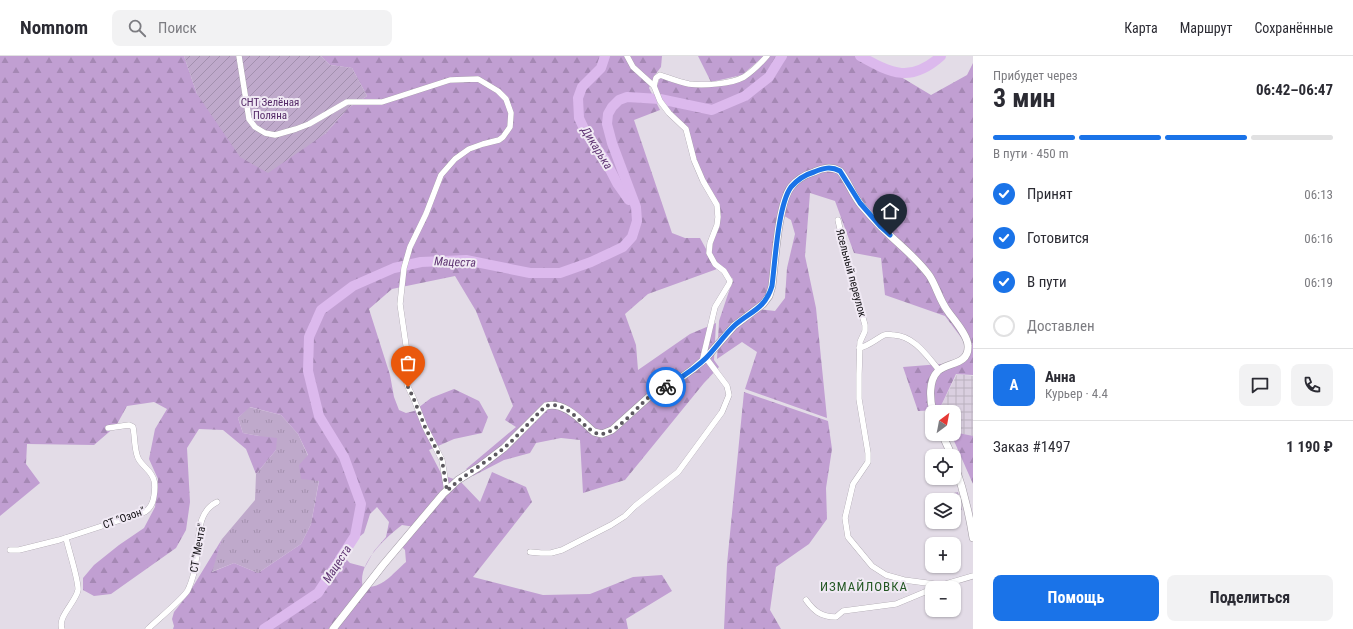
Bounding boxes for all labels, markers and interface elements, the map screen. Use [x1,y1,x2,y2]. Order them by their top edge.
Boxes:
search box [112,10,392,46]
text: Nomnom [20,16,88,39]
icon: search [126,17,148,39]
text: Поиск [158,19,197,37]
text: Карта [1124,20,1158,36]
text: Маршрут [1180,20,1232,36]
text: Сохранённые [1254,20,1333,36]
text: Прибудет через [993,68,1078,83]
text: 06:42–06:47 [1256,81,1333,99]
text: 3 мин [993,83,1055,113]
park label: СНТ Зелёная Поляна [241,96,299,122]
water label: Дикарька [578,123,615,172]
text: В пути · 450 m [993,146,1068,161]
icon: check [993,183,1015,205]
text: Принят [1027,185,1073,203]
text: 06:13 [1304,187,1333,202]
pin [873,194,907,235]
icon: home [879,200,901,222]
icon: check [993,227,1015,249]
street label: Ясельный переулок [833,228,869,319]
text: Готовится [1027,229,1089,247]
text: 06:16 [1304,231,1333,246]
water label: Мацеста [434,254,476,270]
icon: check [993,271,1015,293]
text: В пути [1027,273,1067,291]
text: 06:19 [1304,275,1333,290]
text: Доставлен [1027,317,1095,335]
pin [391,346,425,387]
icon: bag [397,352,419,374]
button: chat [1239,364,1281,406]
button: phone [1291,364,1333,406]
courier [646,367,686,407]
text: Анна [1045,368,1076,386]
icon: bike [655,376,677,398]
text: А [1010,376,1018,394]
text: Курьер · 4.4 [1045,386,1108,401]
north arrow [925,405,961,441]
map controls [925,405,961,617]
text: Заказ #1497 [993,438,1070,456]
text: 1 190 ₽ [1286,438,1333,456]
button: locate [925,449,961,485]
button: layers [925,493,961,529]
street label: СТ "Озон" [101,504,147,532]
street label: СТ "Мечта" [187,523,209,573]
button: + [925,537,961,573]
water label: Мацеста [320,543,354,585]
button: Помощь [993,575,1159,621]
button: Поделиться [1167,575,1333,621]
district label: ИЗМАЙЛОВКА [820,579,908,594]
button: − [925,581,961,617]

